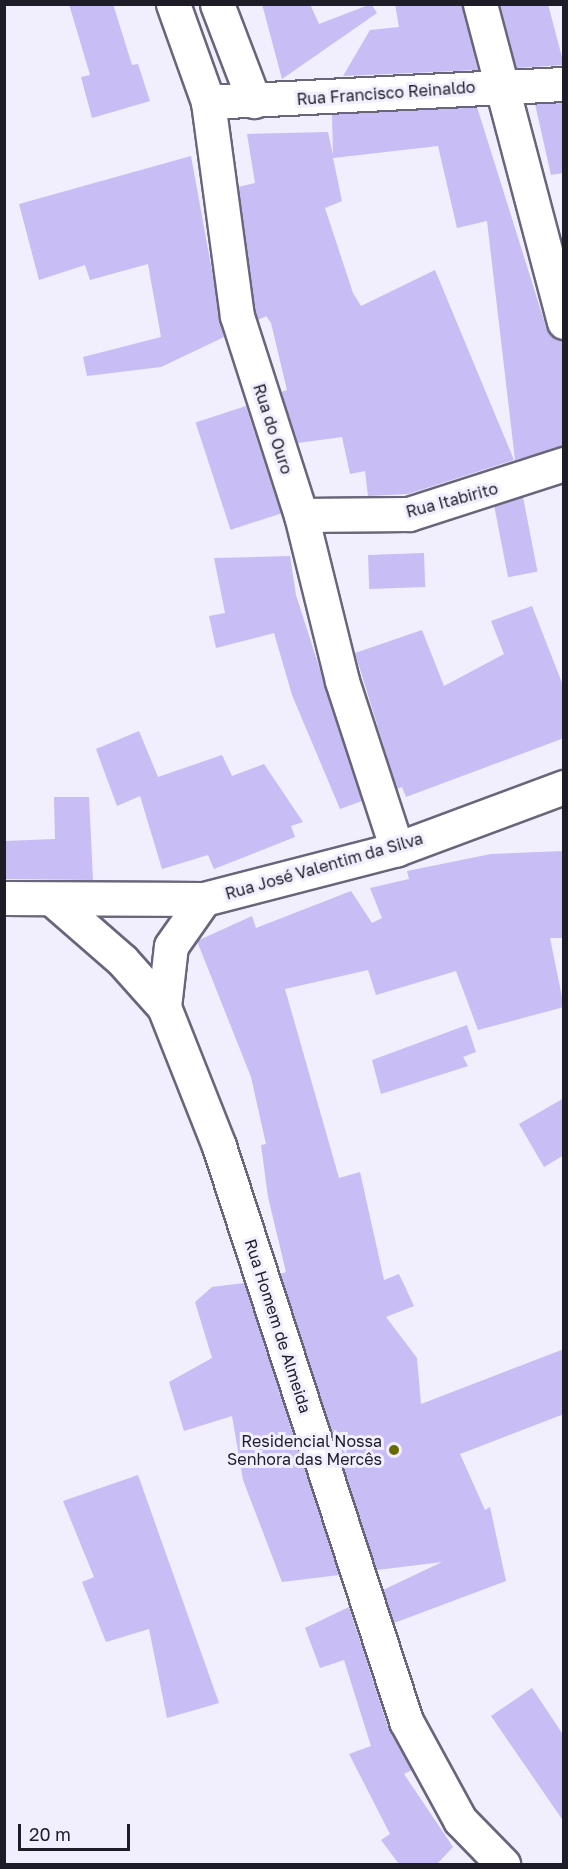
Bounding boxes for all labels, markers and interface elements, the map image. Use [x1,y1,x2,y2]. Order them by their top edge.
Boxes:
street label: Rua Francisco Reinaldo [296,77,476,109]
street label: Rua do Ouro [249,381,297,477]
street label: Rua Itabirito [404,479,500,521]
street label: Rua José Valentim da Silva [223,829,425,903]
street label: Rua Homem de Almeida [241,1237,315,1415]
place label: Residencial Nossa Senhora das Mercês [227,1431,382,1469]
marker: Residencial Nossa Senhora das Mercês [387,1443,401,1457]
scale bar [21,1812,134,1850]
text: 20 m [29,1823,71,1845]

